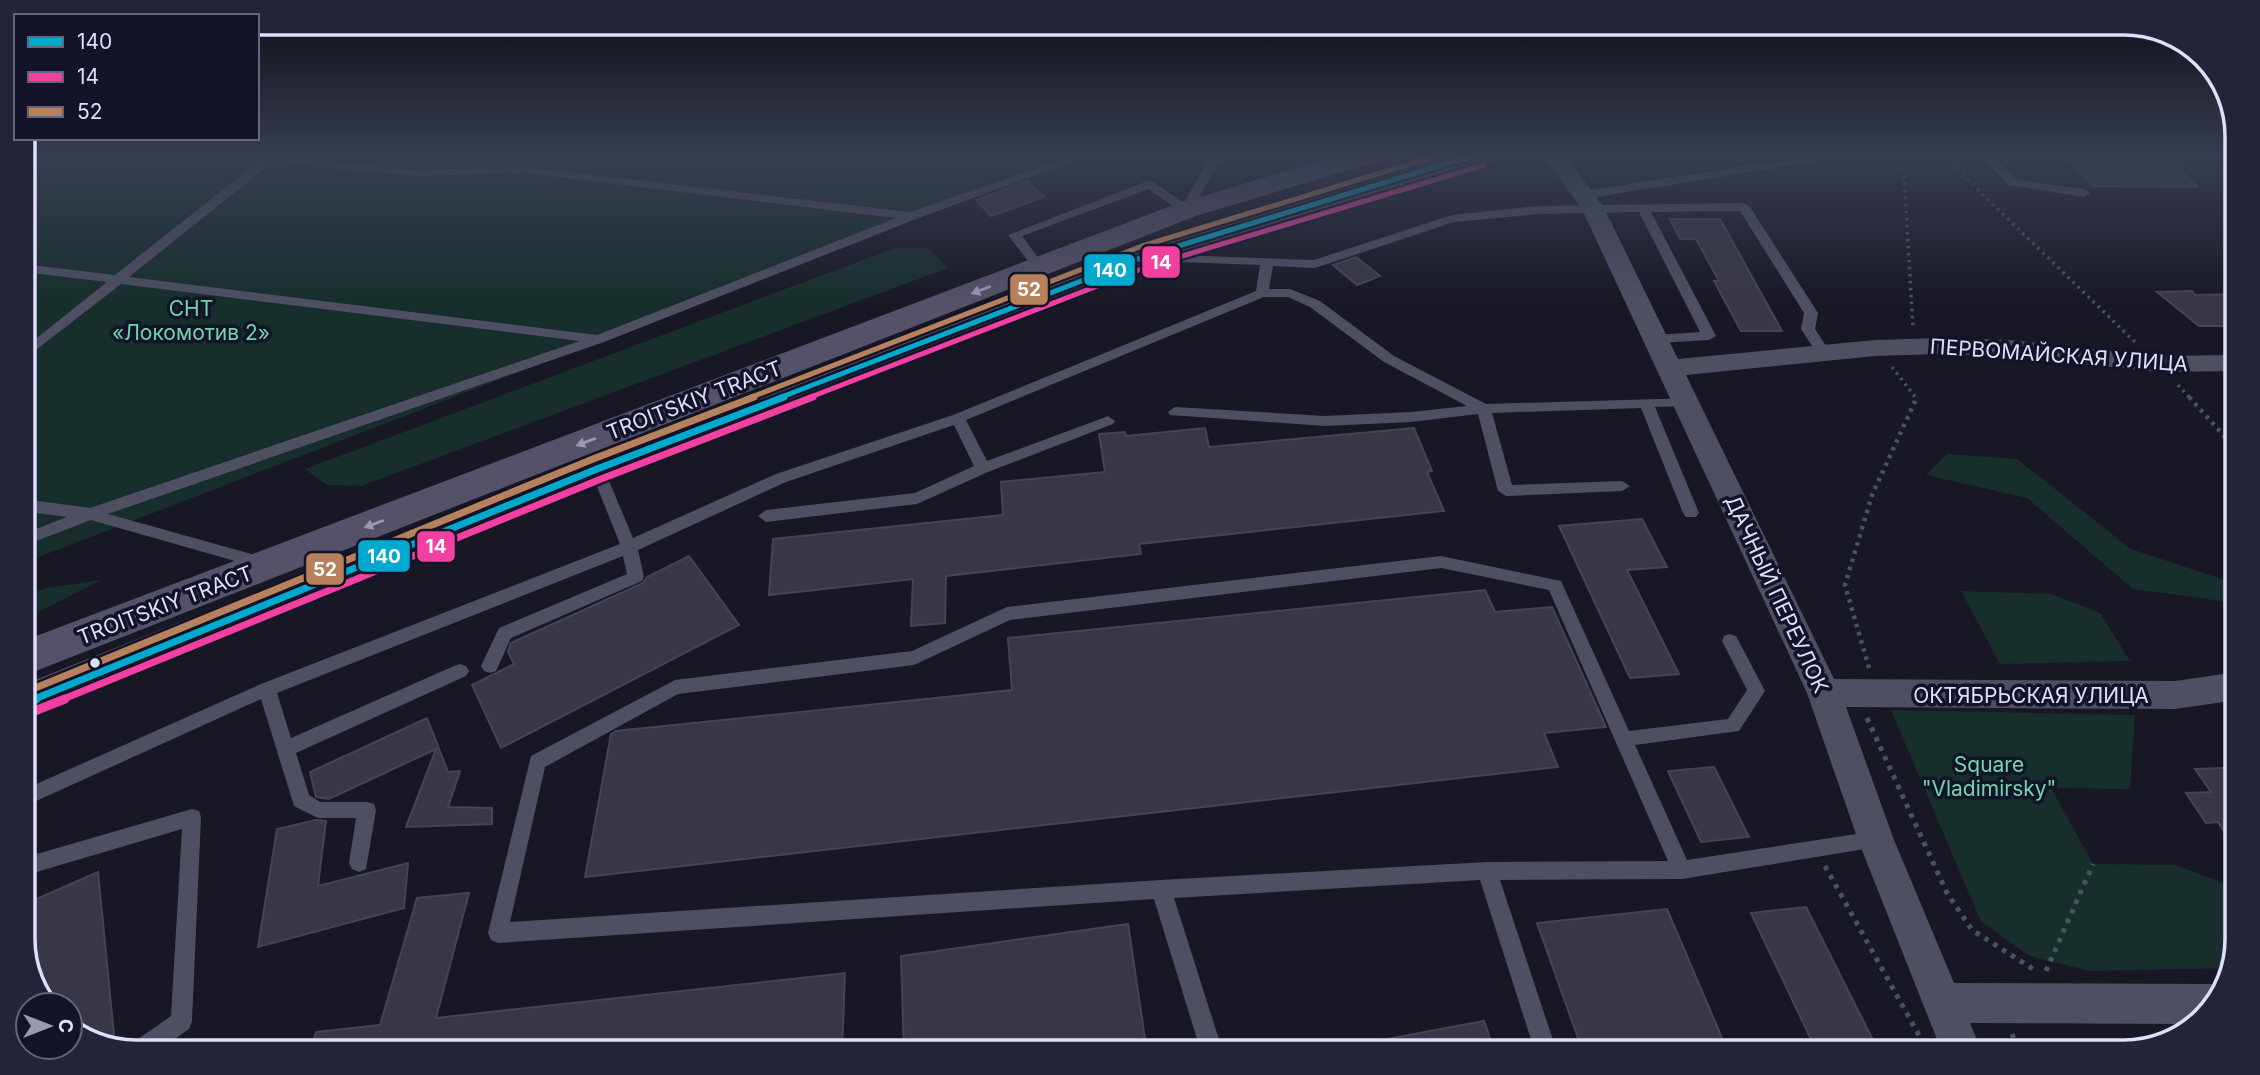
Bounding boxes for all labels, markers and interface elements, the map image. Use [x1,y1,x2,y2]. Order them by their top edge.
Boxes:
legend [14,14,259,140]
text: 140 [77,29,112,54]
text: 14 [77,64,99,89]
text: 52 [77,99,103,124]
line badge: 14 [1141,245,1181,279]
text: 14 [1150,251,1172,274]
line badge: 140 [1083,253,1136,287]
text: 140 [1093,259,1127,282]
line badge: 52 [1009,273,1049,306]
text: 52 [1017,278,1041,301]
one-way arrow [970,284,991,295]
park label: СНТ «Локомотив 2» [112,296,270,345]
street label: ПЕРВОМАЙСКАЯ УЛИЦА [1929,333,2189,376]
street label: TROITSKIY TRACT [603,355,785,445]
one-way arrow [575,437,596,448]
street label: ДАЧНЫЙ ПЕРЕУЛОК [1720,491,1835,697]
one-way arrow [363,518,384,529]
line badge: 14 [416,530,456,563]
text: 14 [425,535,447,558]
line badge: 140 [357,539,411,573]
text: 140 [367,545,401,568]
line badge: 52 [305,552,345,586]
text: 52 [313,558,337,581]
street label: TROITSKIY TRACT [74,560,256,650]
unlabelled marker [88,656,102,670]
street label: ОКТЯБРЬСКАЯ УЛИЦА [1913,683,2149,708]
park label: Square "Vladimirsky" [1922,752,2056,801]
north arrow [14,991,84,1061]
text: С [54,1019,77,1033]

